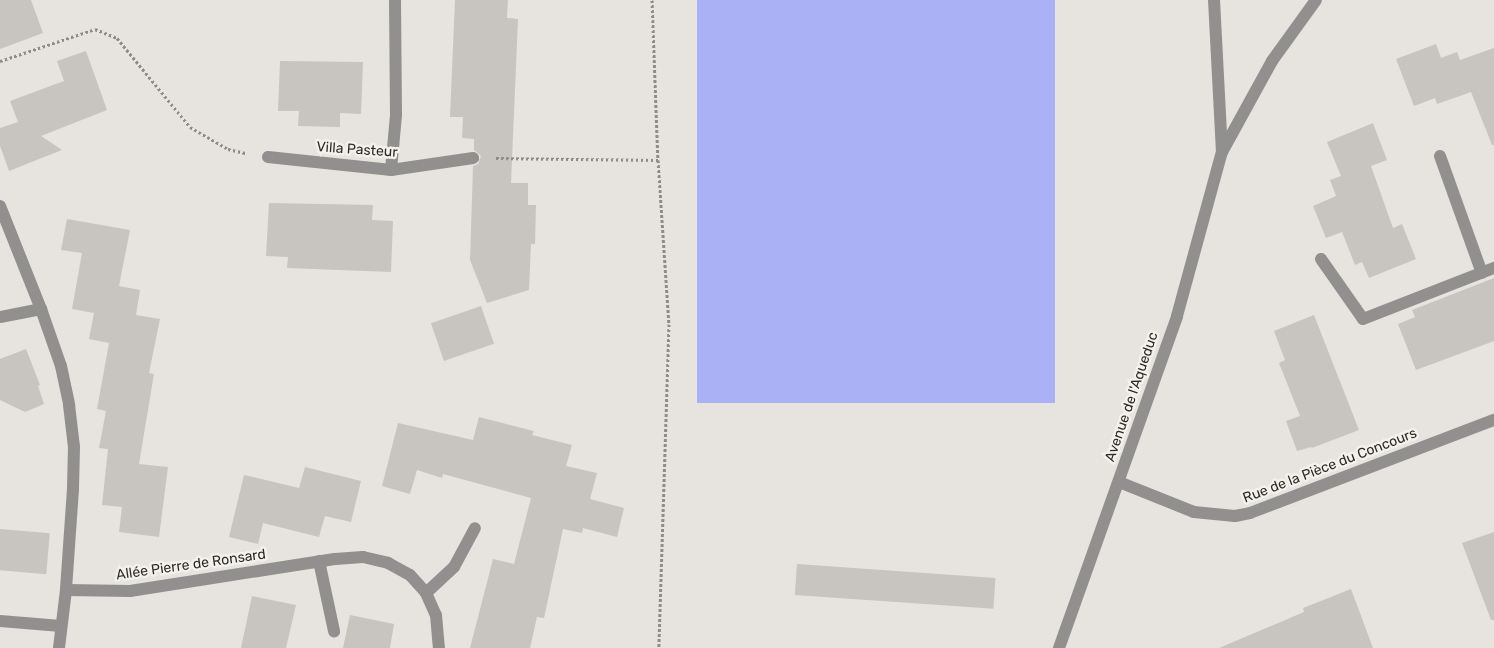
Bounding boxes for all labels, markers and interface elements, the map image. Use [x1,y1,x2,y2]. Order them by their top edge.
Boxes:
street label: Villa Pasteur [316,139,398,161]
street label: Avenue de l'Aqueduc [1102,330,1162,464]
street label: Rue de la Pièce du Concours [1241,425,1419,507]
street label: Allée Pierre de Ronsard [115,546,267,584]

